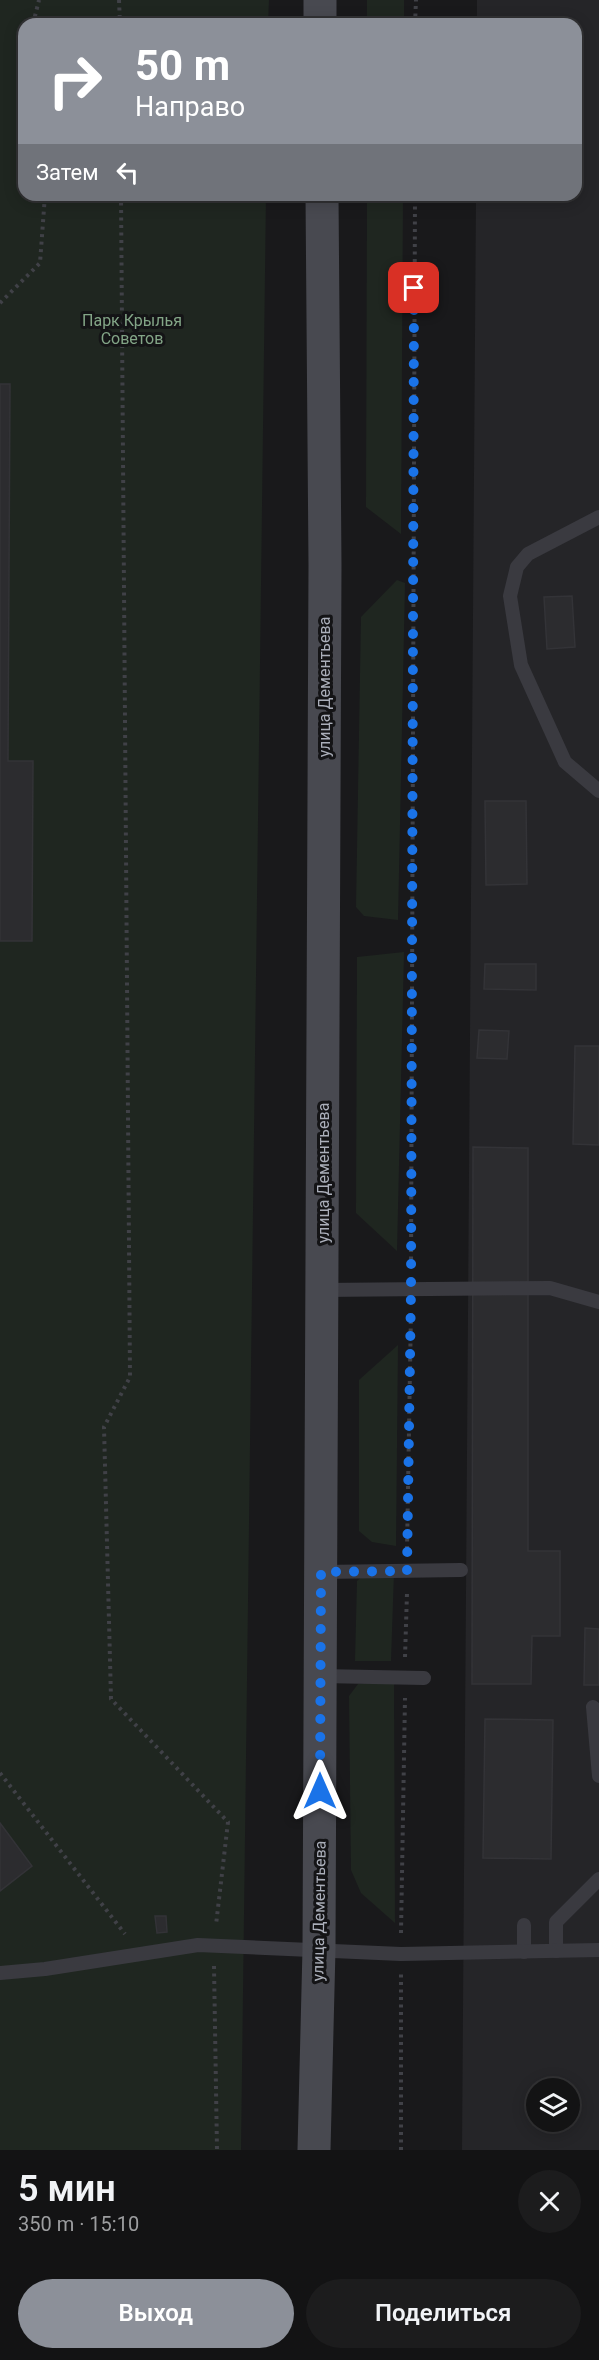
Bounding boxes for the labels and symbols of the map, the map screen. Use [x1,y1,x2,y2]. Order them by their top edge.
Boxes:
pin [388,262,439,313]
park label: Парк Крылья Советов [82,311,182,348]
street label: улица Дементьева [315,617,334,757]
street label: улица Дементьева [314,1103,333,1243]
position arrow [288,1759,352,1823]
street label: улица Дементьева [308,1840,330,1982]

